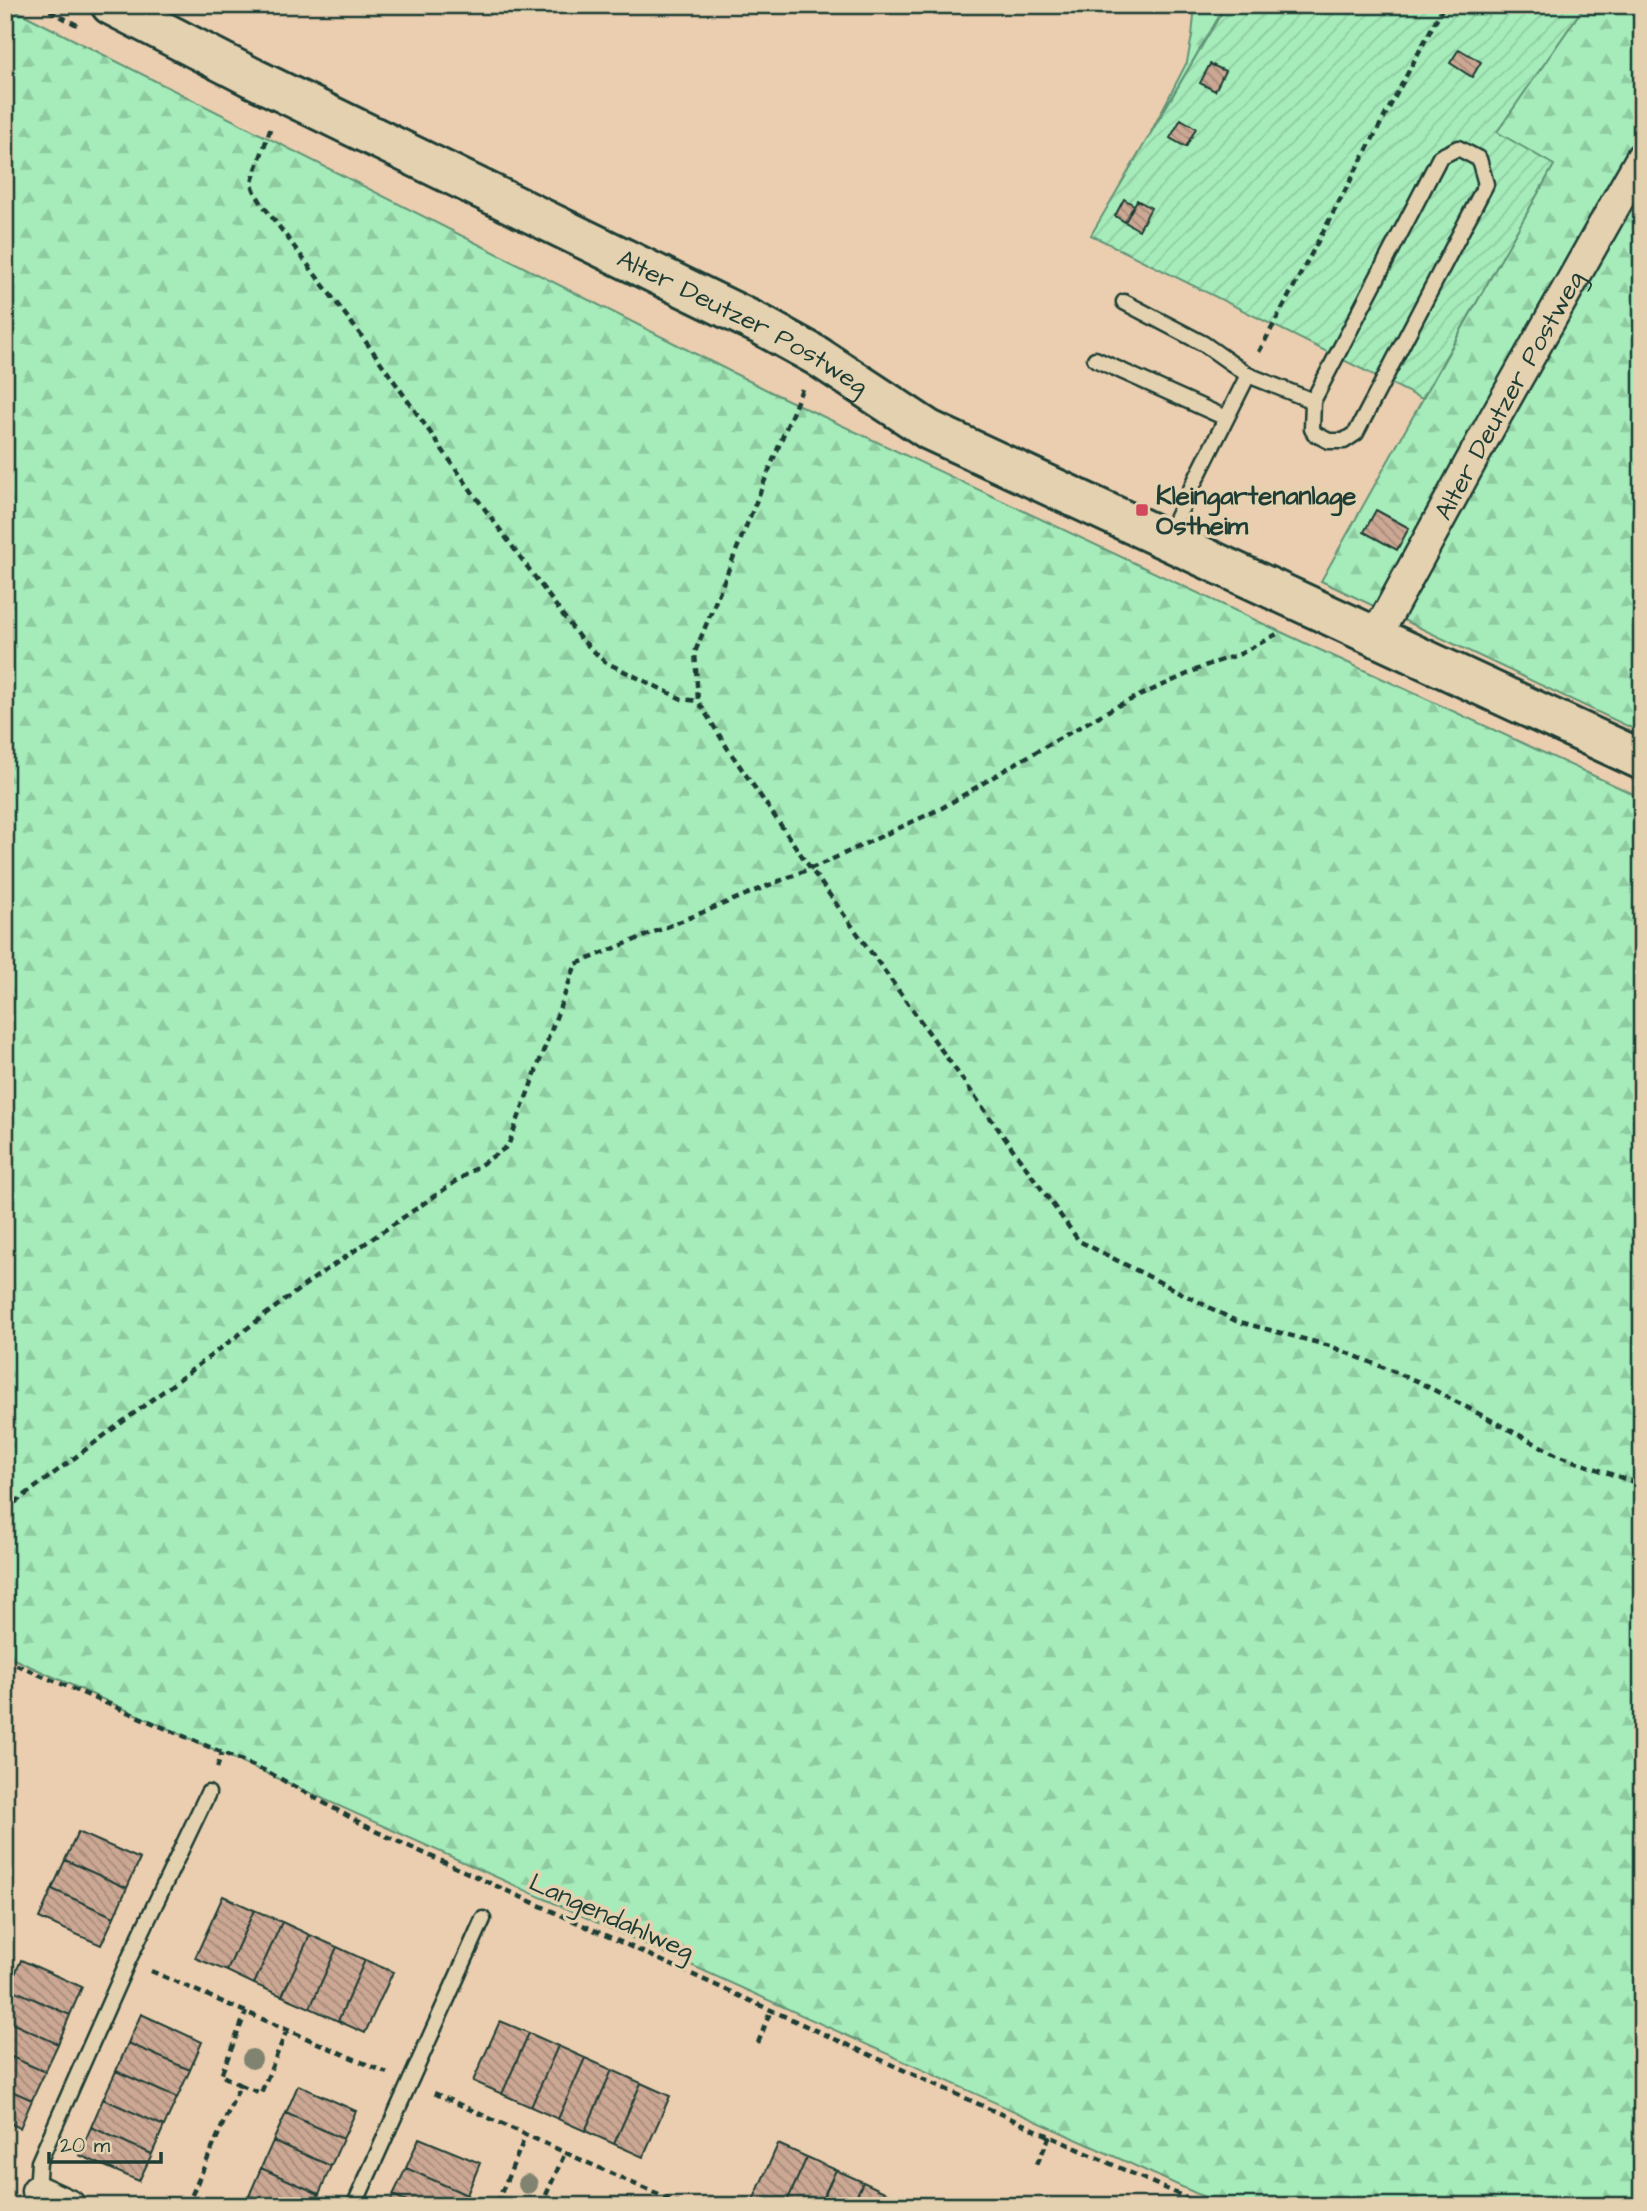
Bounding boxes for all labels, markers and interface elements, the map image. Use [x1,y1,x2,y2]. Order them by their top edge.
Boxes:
street label: Alter Deutzer Postweg [611,241,875,406]
street label: Alter Deutzer Postweg [1426,264,1595,526]
place label: Kleingartenanlage Ostheim [1156,478,1356,544]
marker: Kleingartenanlage Ostheim [1134,502,1150,518]
street label: Langendahlweg [523,1865,700,1971]
scale bar [49,2120,161,2164]
text: 20 m [60,2131,111,2160]

